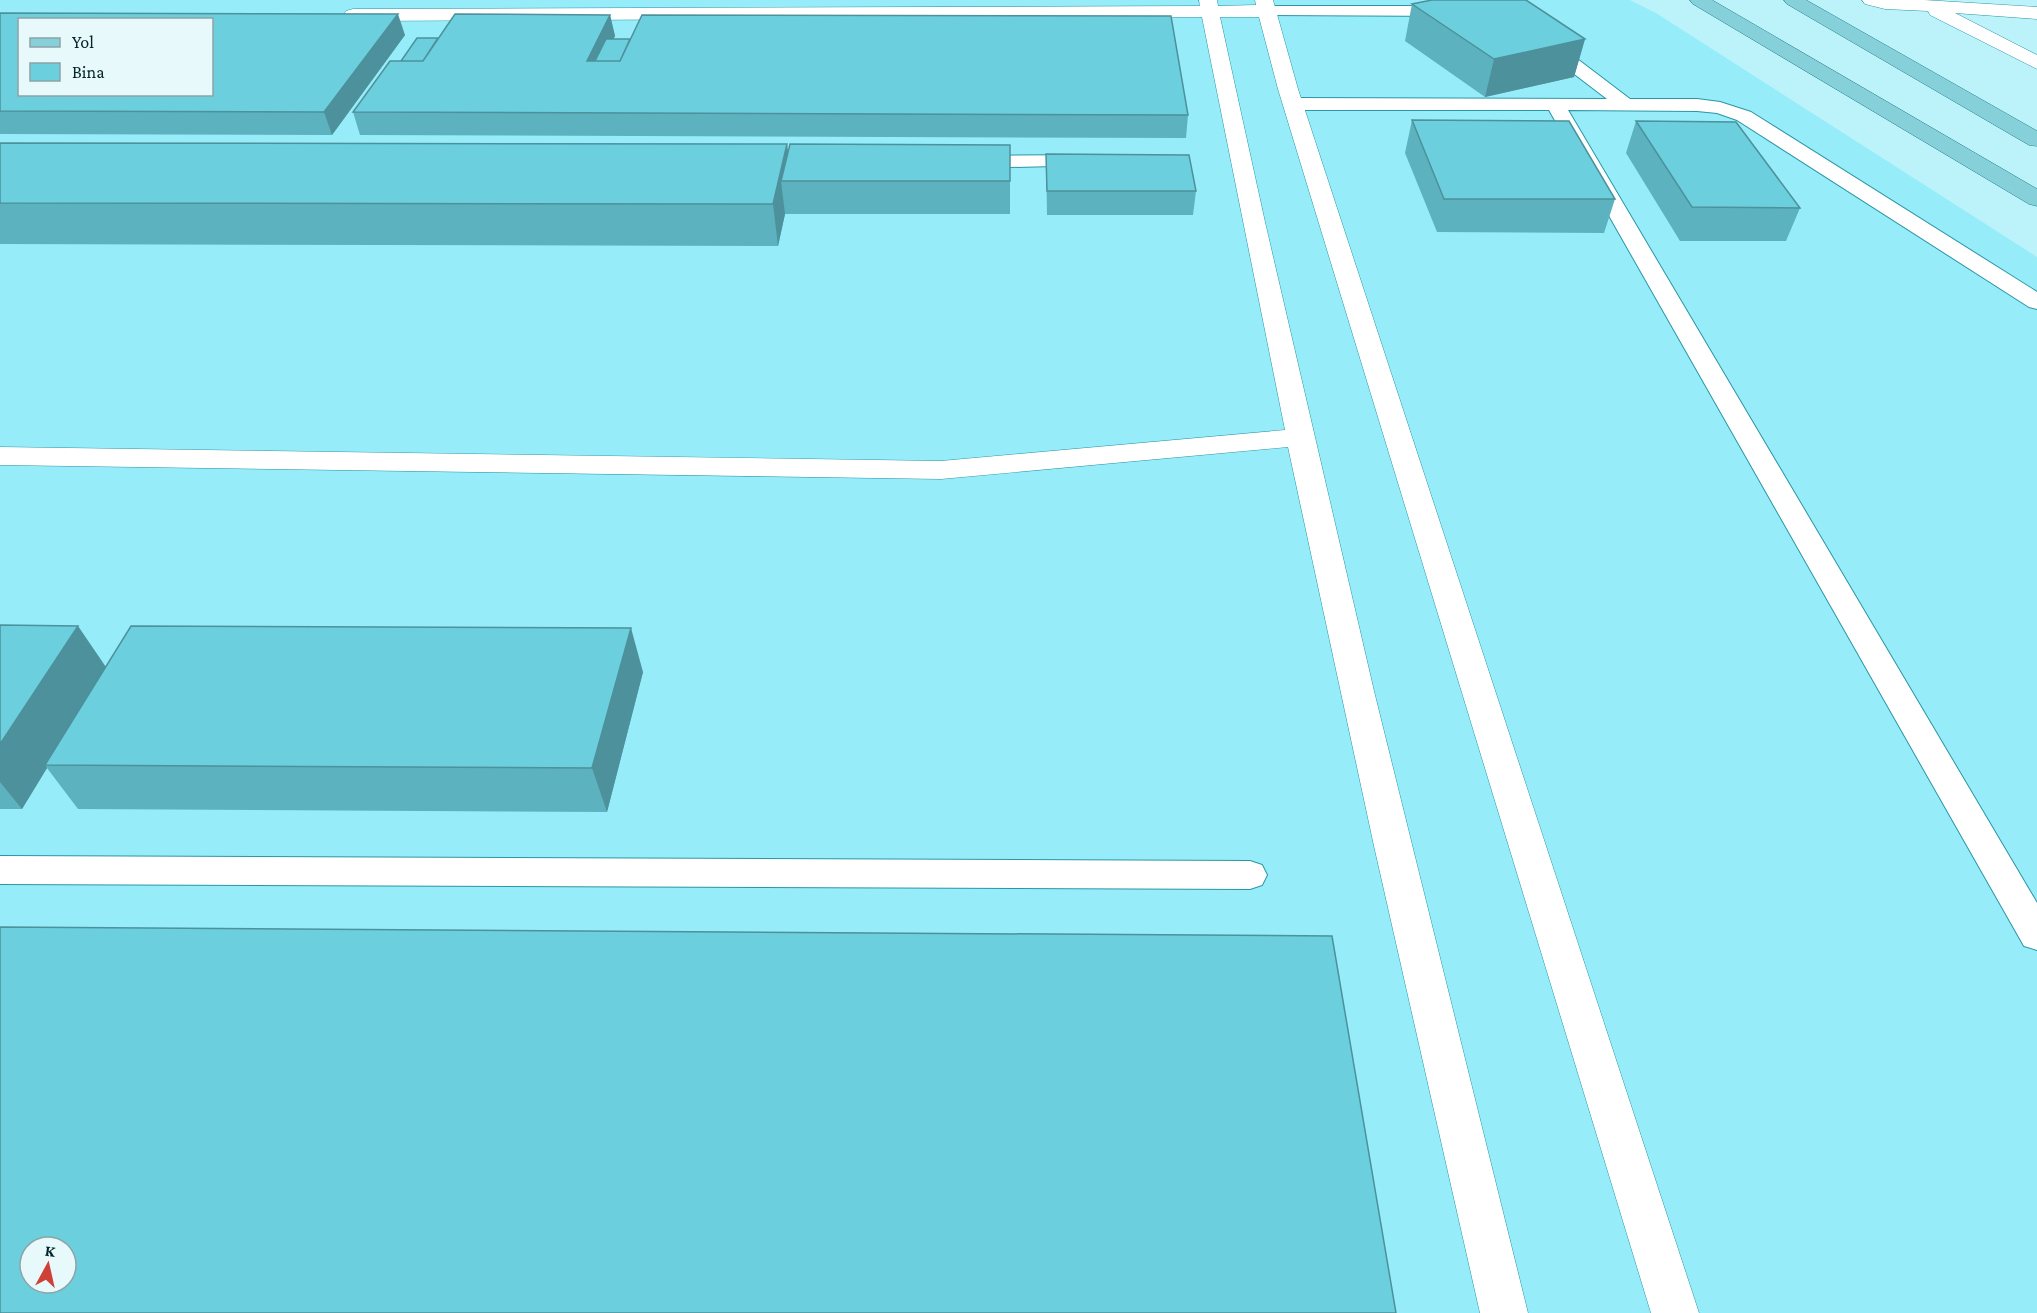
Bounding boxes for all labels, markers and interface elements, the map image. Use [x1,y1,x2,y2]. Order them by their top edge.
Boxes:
legend [18,18,213,96]
text: Yol [72,32,94,52]
text: Bina [72,62,105,82]
north arrow [18,1235,78,1295]
text: K [44,1242,57,1260]

